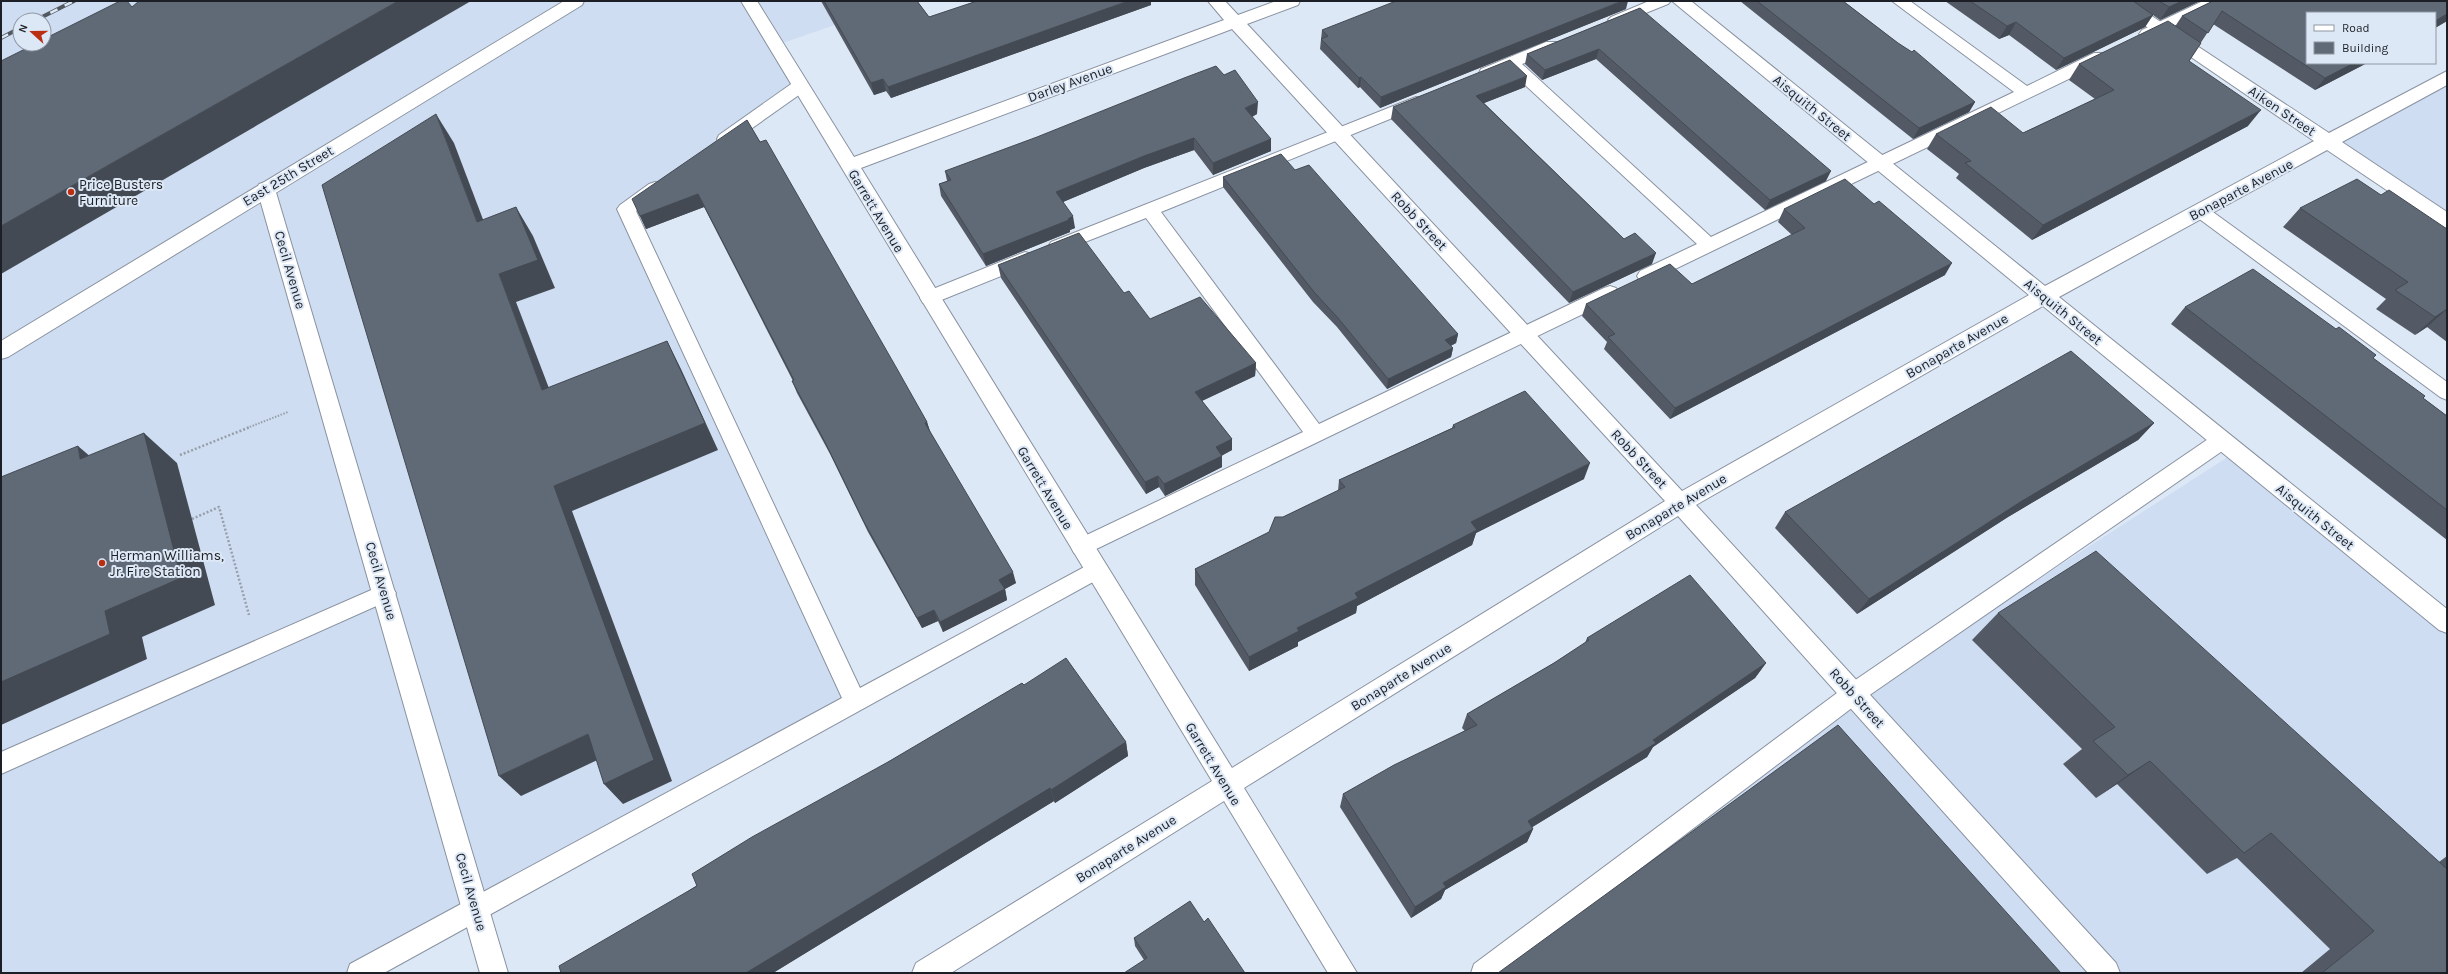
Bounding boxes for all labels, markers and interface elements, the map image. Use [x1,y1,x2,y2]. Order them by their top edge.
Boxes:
north arrow [12,12,52,52]
legend [2306,12,2436,64]
text: Road [2342,21,2370,35]
text: N [16,23,31,35]
text: Building [2342,41,2389,55]
street label: Darley Avenue [1025,60,1115,106]
street label: Aisquith Street [1769,71,1855,145]
street label: Aiken Street [2245,82,2319,140]
street label: East 25th Street [239,142,337,210]
street label: Bonaparte Avenue [2186,155,2296,225]
street label: Garrett Avenue [845,166,907,256]
place label: Price Busters Furniture [79,176,163,209]
marker: Price Busters Furniture [66,187,76,197]
street label: Robb Street [1387,188,1451,254]
street label: Cecil Avenue [271,229,309,311]
street label: Aisquith Street [2020,275,2106,349]
street label: Bonaparte Avenue [1903,310,2011,382]
street label: Robb Street [1607,426,1671,492]
street label: Garrett Avenue [1014,443,1076,533]
street label: Bonaparte Avenue [1622,470,1730,544]
street label: Aisquith Street [2272,480,2358,554]
street label: Cecil Avenue [362,540,400,622]
place label: Herman Williams, Jr. Fire Station [110,547,224,580]
marker: Herman Williams, Jr. Fire Station [97,558,107,568]
street label: Bonaparte Avenue [1348,639,1454,715]
street label: Robb Street [1826,665,1888,731]
street label: Garrett Avenue [1182,719,1244,809]
street label: Bonaparte Avenue [1073,811,1179,887]
street label: Cecil Avenue [452,851,490,933]

